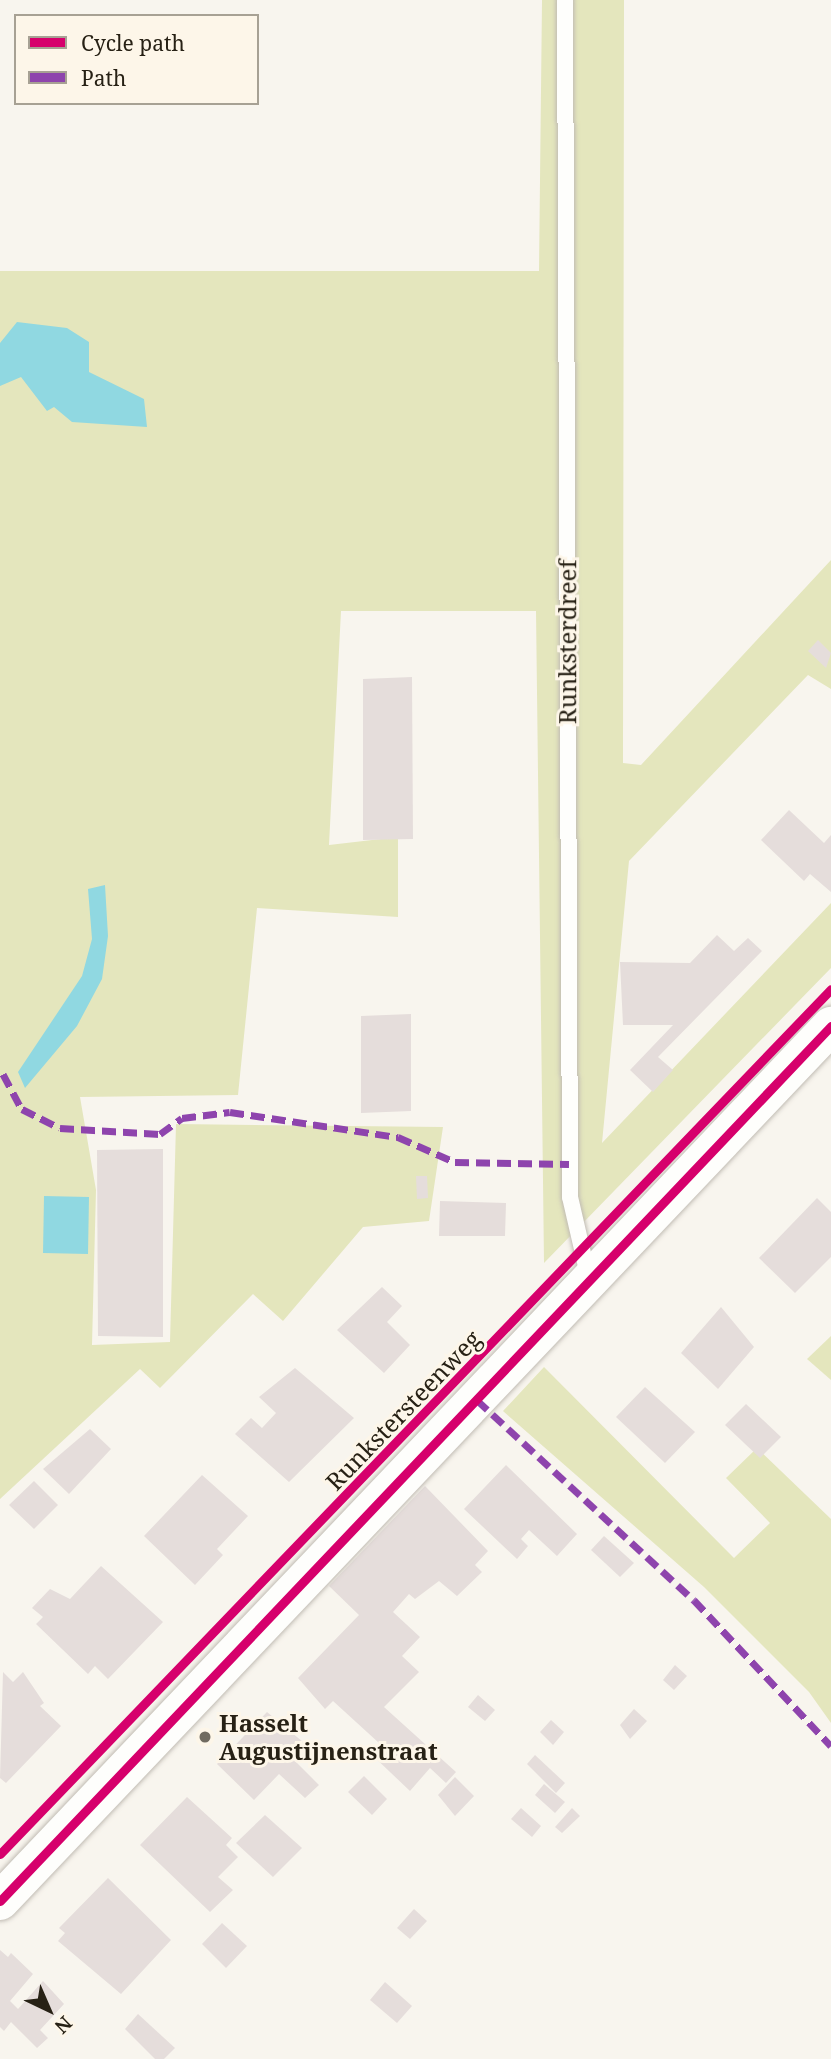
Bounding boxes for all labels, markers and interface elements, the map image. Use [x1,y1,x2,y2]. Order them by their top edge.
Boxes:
legend [14,14,259,105]
text: Cycle path [81,29,185,57]
text: Path [81,64,126,92]
street label: Runksterdreef [553,560,581,724]
street label: Runkstersteenweg [319,1324,487,1496]
place label: Hasselt Augustijnenstraat [219,1709,438,1765]
marker: Hasselt Augustijnenstraat [197,1729,213,1745]
north arrow [14,1975,84,2045]
text: N [49,2011,78,2040]

